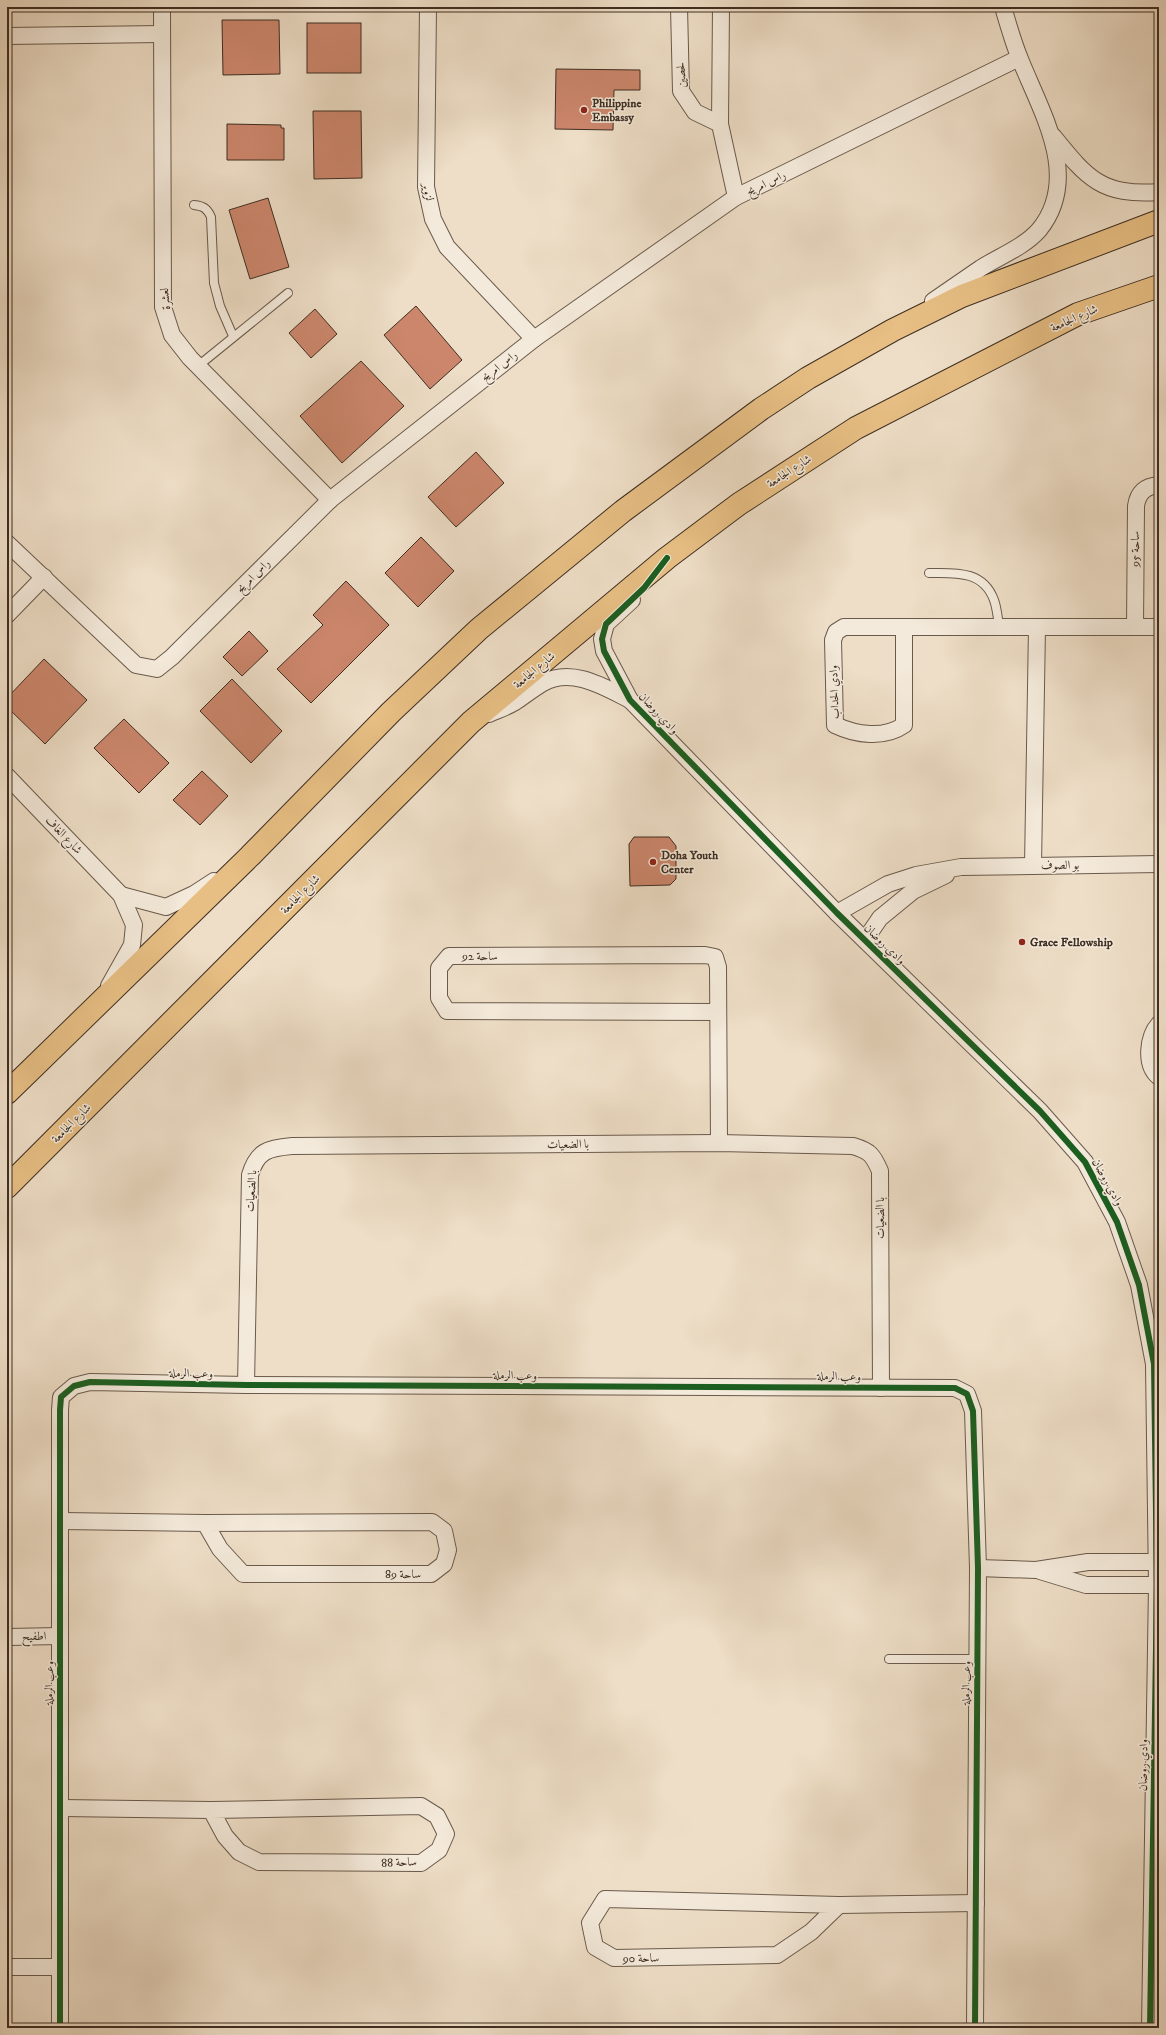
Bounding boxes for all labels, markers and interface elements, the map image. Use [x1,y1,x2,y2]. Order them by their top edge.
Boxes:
street label: لحصين [673,61,690,88]
place label: Philippine Embassy [592,96,641,125]
marker: Philippine Embassy [579,105,589,115]
street label: راس امريح [744,167,789,201]
street label: لزوير [419,180,436,202]
street label: لعشرة [157,287,174,311]
street label: شارع الجامعة [1048,301,1101,338]
street label: راس امريح [478,347,522,387]
street label: شارع الجامعة [764,451,816,494]
street label: ساحة 95 [1128,531,1143,568]
street label: راس امريح [233,556,275,598]
street label: شارع الجامعة [510,648,560,694]
street label: وادي الحداب [826,664,845,719]
street label: وادي روضان [634,689,682,739]
street label: شارع الغاف [40,813,86,860]
place label: Doha Youth Center [661,848,719,877]
marker: Doha Youth Center [648,857,658,867]
street label: بو الصوف [1041,858,1079,873]
street label: شارع الجامعة [277,871,326,919]
street label: وادي روضان [859,921,909,969]
place label: Grace Fellowship [1030,935,1113,950]
marker: Grace Fellowship [1017,937,1027,947]
street label: ساحة 92 [461,949,498,964]
street label: شارع الجامعة [48,1100,97,1148]
street label: با الضعيات [547,1137,589,1152]
street label: وادي روضان [1087,1156,1127,1210]
street label: با الضعيات [243,1169,260,1213]
street label: با الضعيات [873,1197,888,1239]
street label: وعب الرملة [168,1366,213,1381]
street label: وعب الرملة [492,1368,537,1383]
street label: وعب الرملة [816,1369,861,1384]
street label: ساحة 89 [385,1567,421,1582]
street label: اطفيح [22,1629,47,1647]
street label: وعب الرملة [42,1661,57,1706]
street label: وعب الرملة [959,1661,974,1706]
street label: وادي روضان [1136,1739,1153,1791]
street label: ساحة 88 [381,1854,417,1871]
street label: ساحة 90 [622,1951,660,1966]

